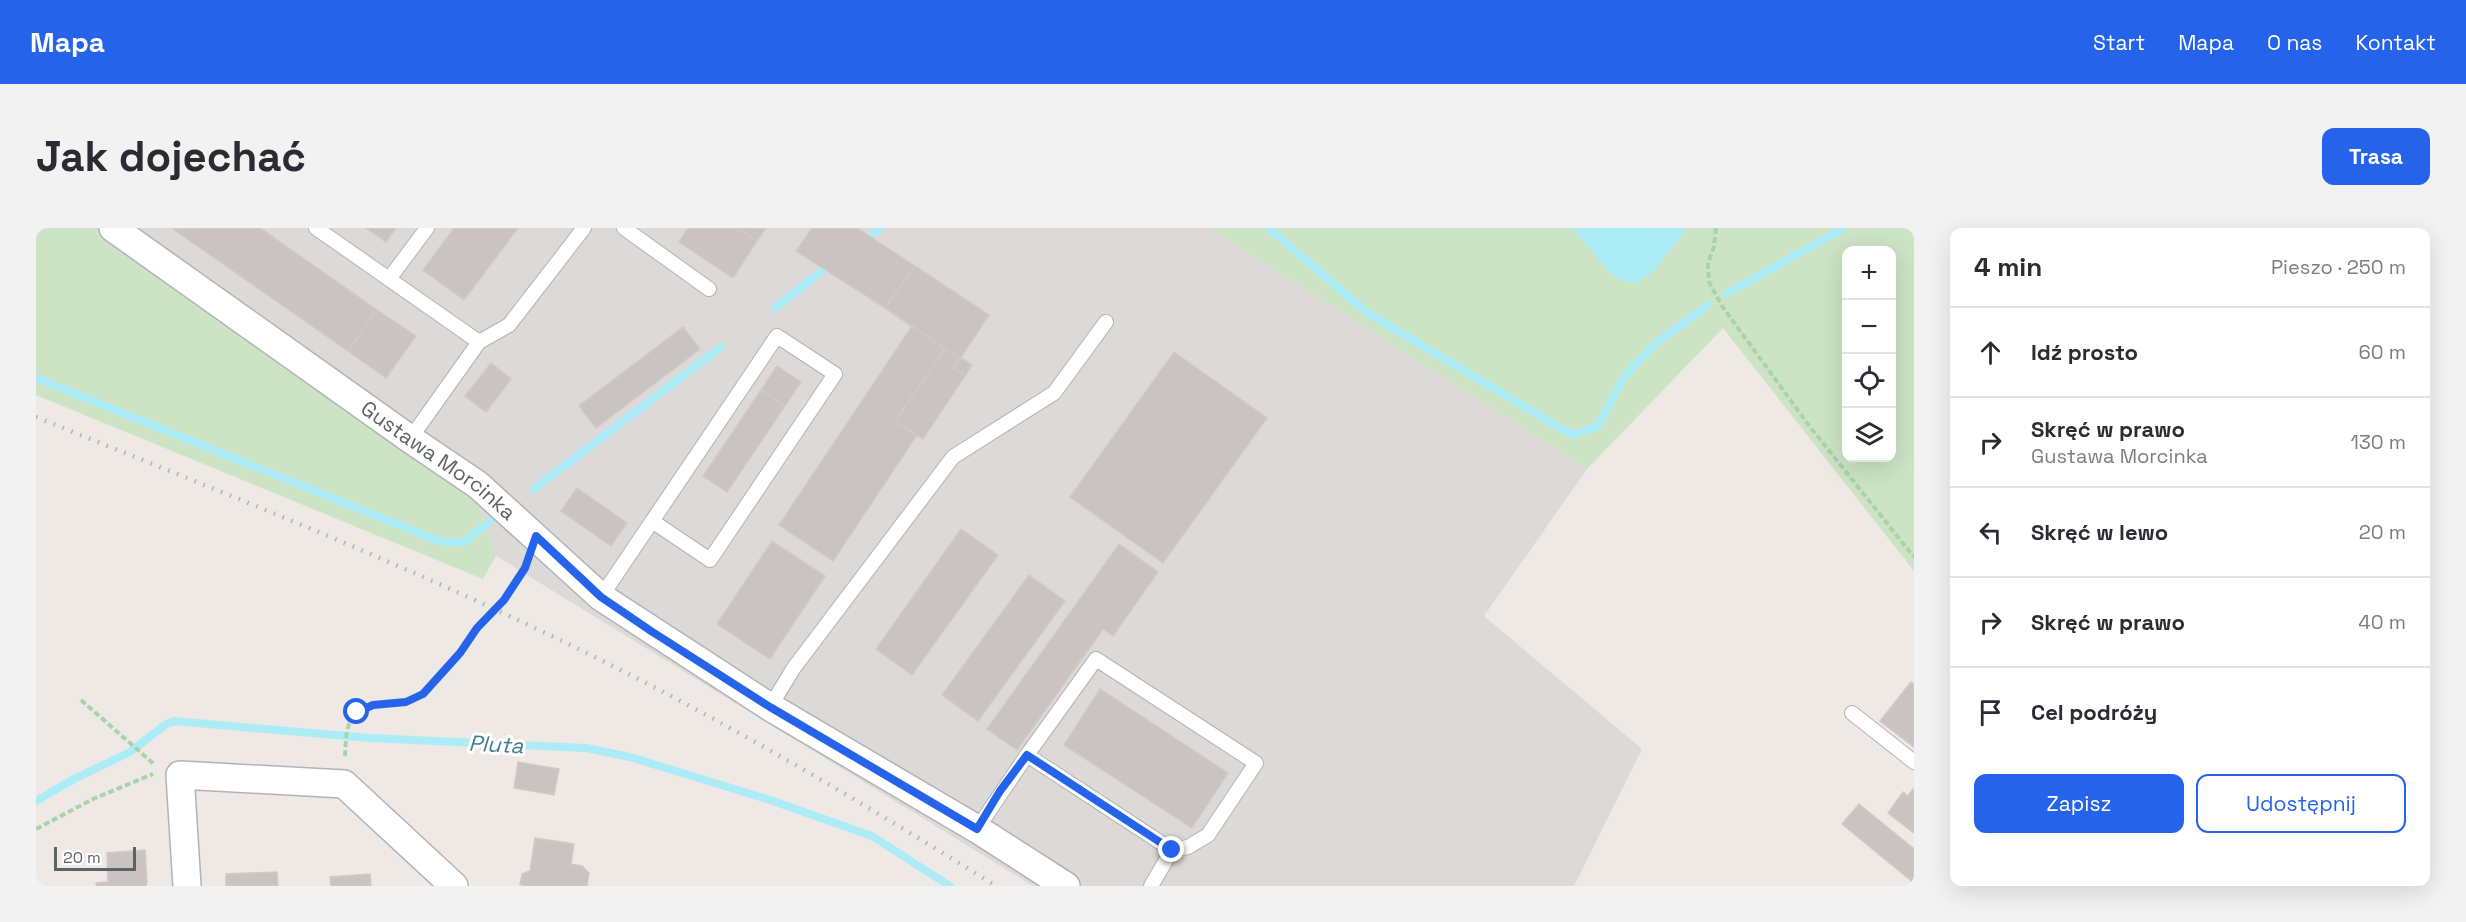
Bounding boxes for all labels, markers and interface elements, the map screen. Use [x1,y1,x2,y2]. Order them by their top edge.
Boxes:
text: Mapa [30,24,105,60]
text: Start [2093,29,2145,56]
text: Mapa [2178,29,2234,56]
text: O nas [2267,29,2322,56]
text: Kontakt [2355,29,2436,56]
button: Trasa [2322,128,2430,185]
text: Jak dojechać [36,130,306,183]
map controls [1842,246,1896,462]
button: + [1842,246,1896,300]
text: 4 min [1974,250,2042,284]
text: Pieszo · 250 m [2271,254,2406,280]
button: − [1842,300,1896,354]
icon: ahead [1974,336,2007,369]
text: Idź prosto [2031,338,2138,366]
text: 60 m [2359,339,2406,365]
button: locate [1842,354,1896,408]
street label: Gustawa Morcinka [356,394,522,526]
button: layers [1842,408,1896,462]
text: Skręć w prawo [2031,415,2185,443]
icon: right [1974,426,2007,459]
text: 130 m [2350,429,2406,455]
text: Gustawa Morcinka [2031,443,2208,469]
icon: left [1974,516,2007,549]
text: Skręć w lewo [2031,518,2168,546]
text: 20 m [2359,519,2406,545]
icon: right [1974,606,2007,639]
text: Skręć w prawo [2031,608,2185,636]
text: 40 m [2358,609,2406,635]
icon: arrive [1974,696,2007,729]
route start [343,698,369,724]
text: Cel podróży [2031,698,2157,726]
water label: Pluta [468,729,524,759]
button: Zapisz [1974,774,2184,833]
button: Udostępnij [2196,774,2406,833]
route end [1158,836,1184,862]
scale bar [54,844,136,872]
text: 20 m [63,847,101,868]

